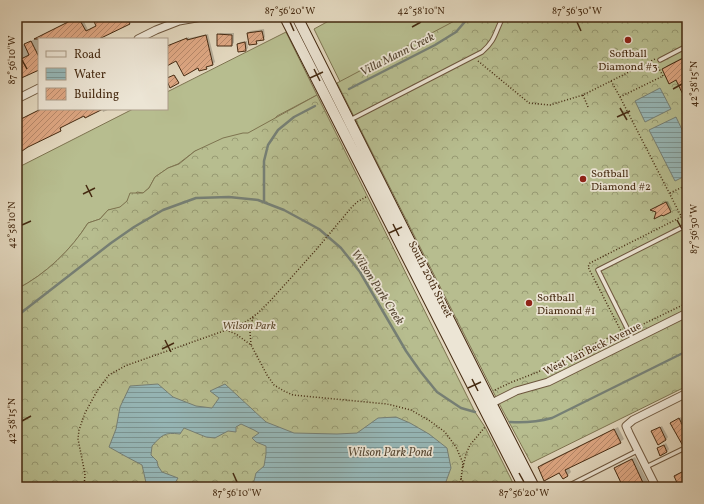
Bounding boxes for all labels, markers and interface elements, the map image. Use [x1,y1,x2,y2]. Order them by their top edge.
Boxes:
text: 87°56'20"W [265,4,315,18]
text: 42°58'10"N [397,4,445,18]
text: 87°56'30"W [552,4,602,18]
water label: Villa Mann Creek [357,29,438,81]
text: 87°56'10"W [5,35,19,85]
marker: Softball Diamond #3 [623,35,633,45]
legend [38,38,168,110]
text: Road [74,47,101,63]
place label: Softball Diamond #3 [598,47,658,75]
text: 42°58'15"N [687,60,701,107]
text: Water [74,67,106,83]
text: Building [74,87,119,103]
place label: Softball Diamond #2 [591,167,651,195]
marker: Softball Diamond #2 [578,174,588,184]
text: 42°58'10"N [5,201,19,249]
text: 87°56'30"W [687,204,701,254]
street label: South 20th Street [404,239,456,321]
water label: Wilson Park Creek [347,247,408,329]
place label: Softball Diamond #1 [537,291,595,319]
marker: Softball Diamond #1 [524,298,534,308]
park label: Wilson Park [222,319,276,334]
street label: West Van Beck Avenue [541,319,644,380]
text: 42°58'15"N [5,397,19,444]
water label: Wilson Park Pond [348,445,433,461]
text: 87°56'10"W [212,486,262,500]
text: 87°56'20"W [499,486,549,500]

